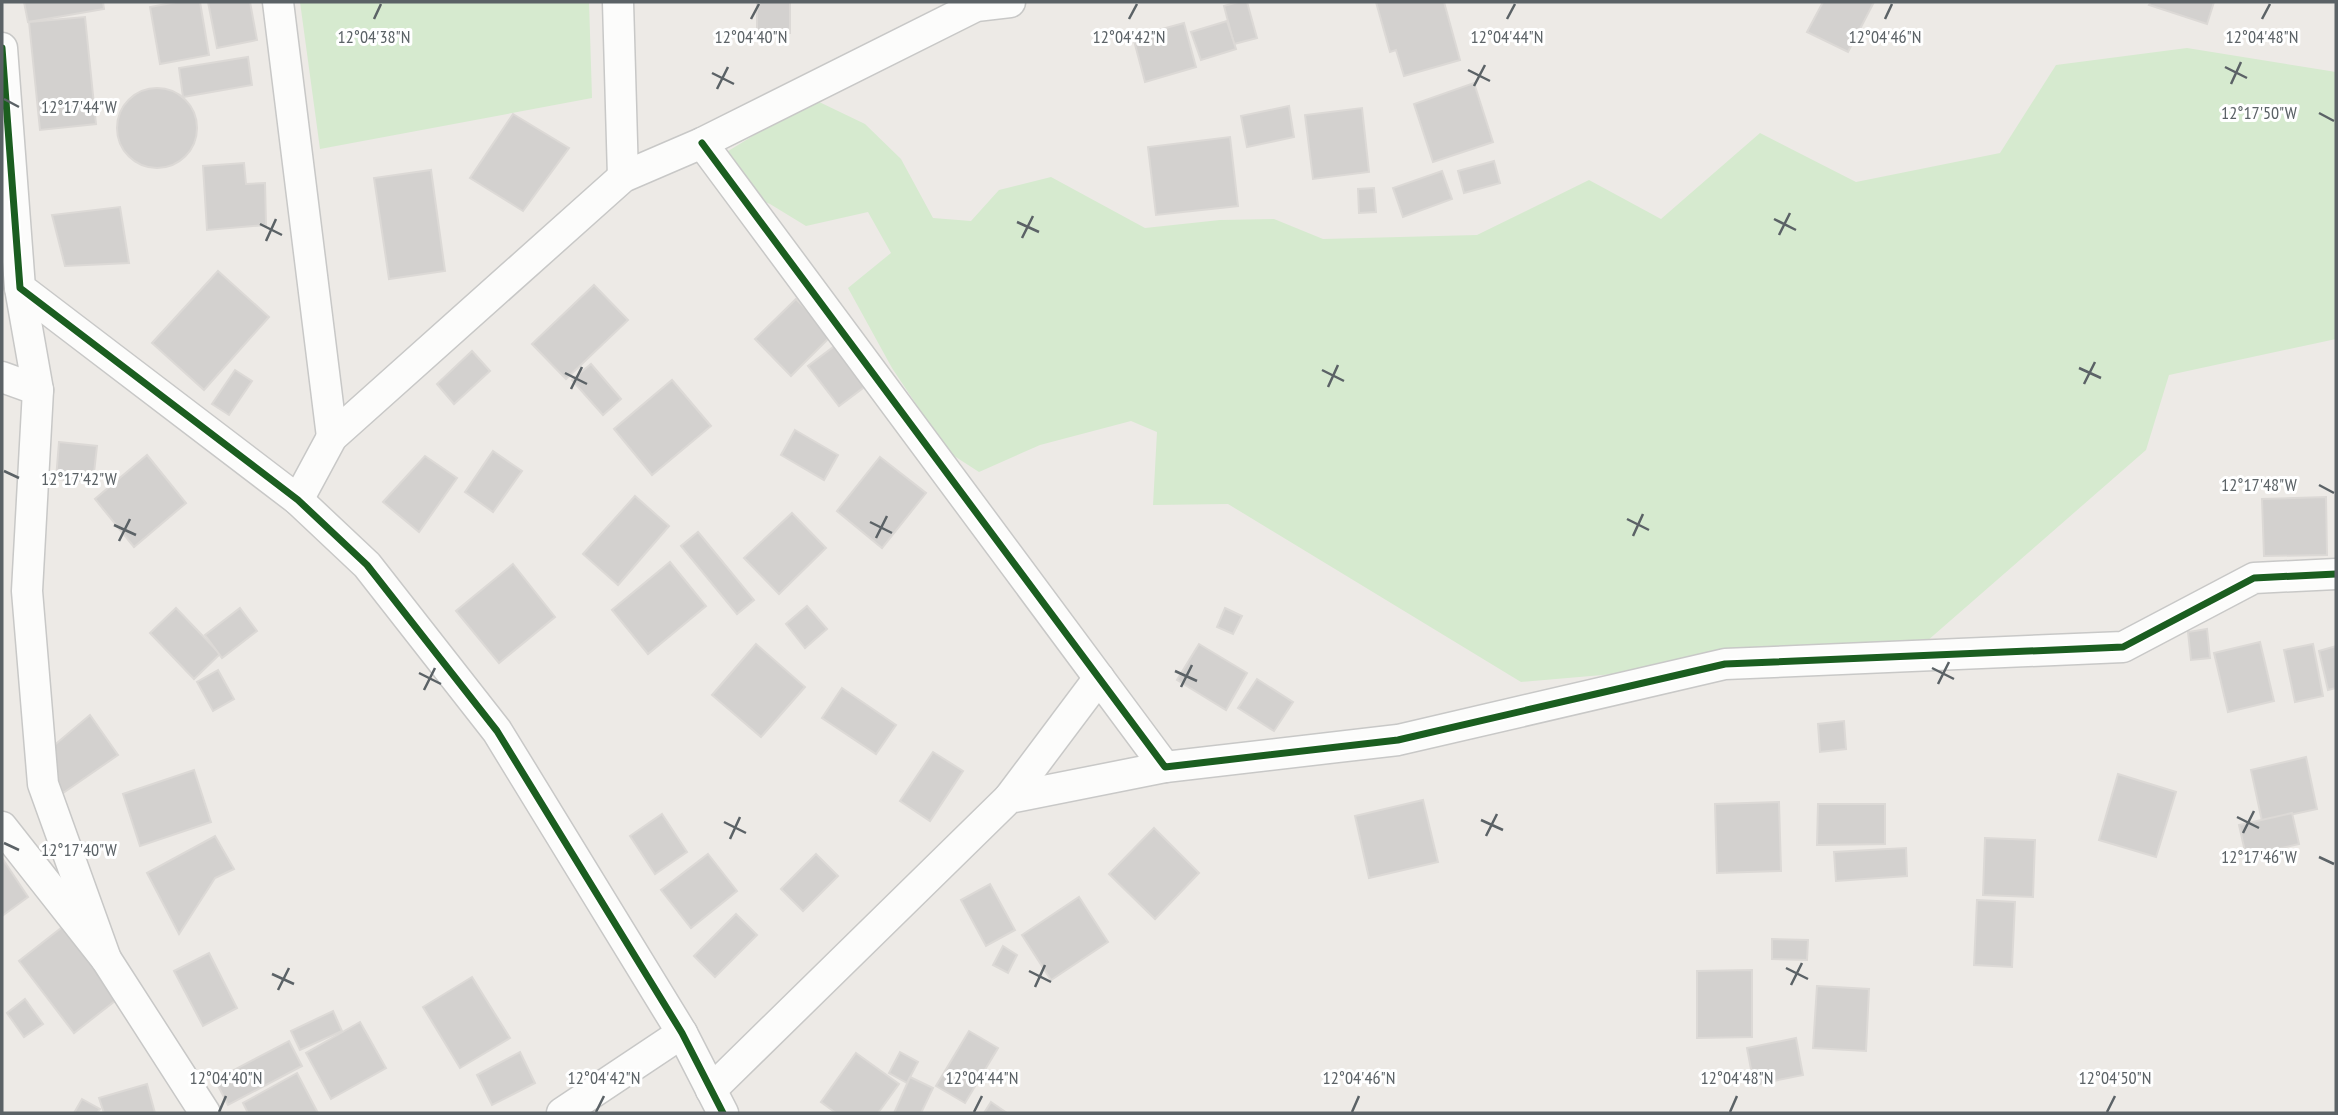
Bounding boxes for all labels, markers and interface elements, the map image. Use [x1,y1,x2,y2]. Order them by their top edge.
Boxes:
text: 12°04'38"N [338,25,410,48]
text: 12°04'40"N [715,25,787,48]
text: 12°04'42"N [1093,25,1165,48]
text: 12°04'44"N [1471,25,1543,48]
text: 12°04'46"N [1849,25,1921,48]
text: 12°04'48"N [2226,25,2298,48]
text: 12°17'44"W [41,95,117,118]
text: 12°17'50"W [2221,101,2297,124]
text: 12°17'42"W [41,467,117,490]
text: 12°17'48"W [2221,473,2297,496]
text: 12°17'40"W [41,838,117,861]
text: 12°17'46"W [2221,845,2297,868]
text: 12°04'40"N [190,1066,262,1089]
text: 12°04'42"N [568,1066,640,1089]
text: 12°04'44"N [946,1066,1018,1089]
text: 12°04'46"N [1323,1066,1395,1089]
text: 12°04'48"N [1701,1066,1773,1089]
text: 12°04'50"N [2079,1066,2151,1089]

